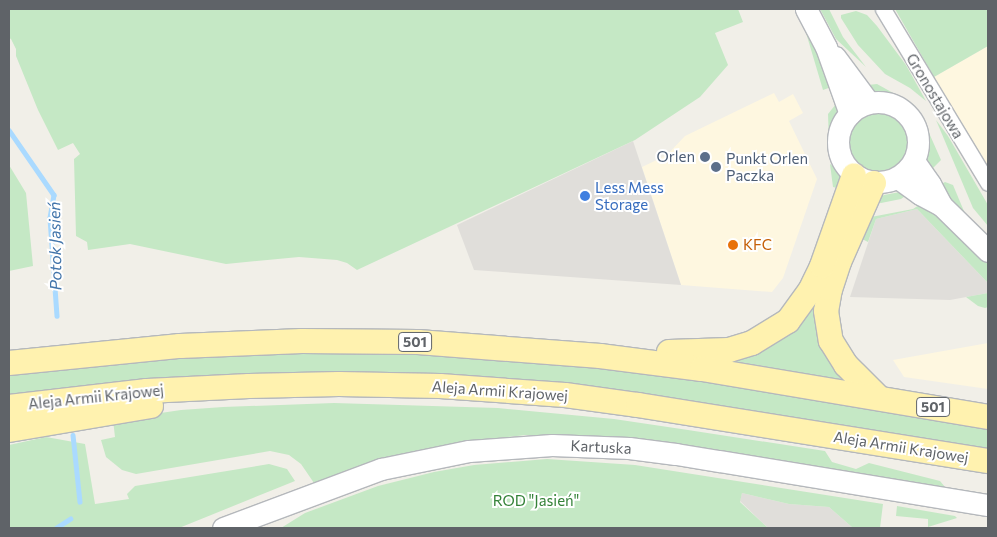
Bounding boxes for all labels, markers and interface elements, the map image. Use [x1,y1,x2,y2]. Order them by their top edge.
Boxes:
street label: Gronostajowa [903,50,967,142]
place label: Orlen [656,148,695,166]
place label: Punkt Orlen Paczka [726,149,808,184]
marker: Orlen [699,151,711,163]
marker: Punkt Orlen Paczka [710,161,722,173]
place label: Less Mess Storage [595,178,664,213]
marker: Less Mess Storage [579,190,591,202]
water label: Potok Jasień [45,201,65,291]
place label: KFC [743,236,772,254]
marker: KFC [727,239,739,251]
road number: 501 [398,331,432,354]
street label: Aleja Armii Krajowej [431,377,569,405]
street label: Aleja Armii Krajowej [27,381,165,413]
road number: 501 [916,396,950,418]
street label: Aleja Armii Krajowej [832,427,970,467]
street label: Kartuska [570,436,632,458]
park label: ROD "Jasień" [493,492,579,510]

